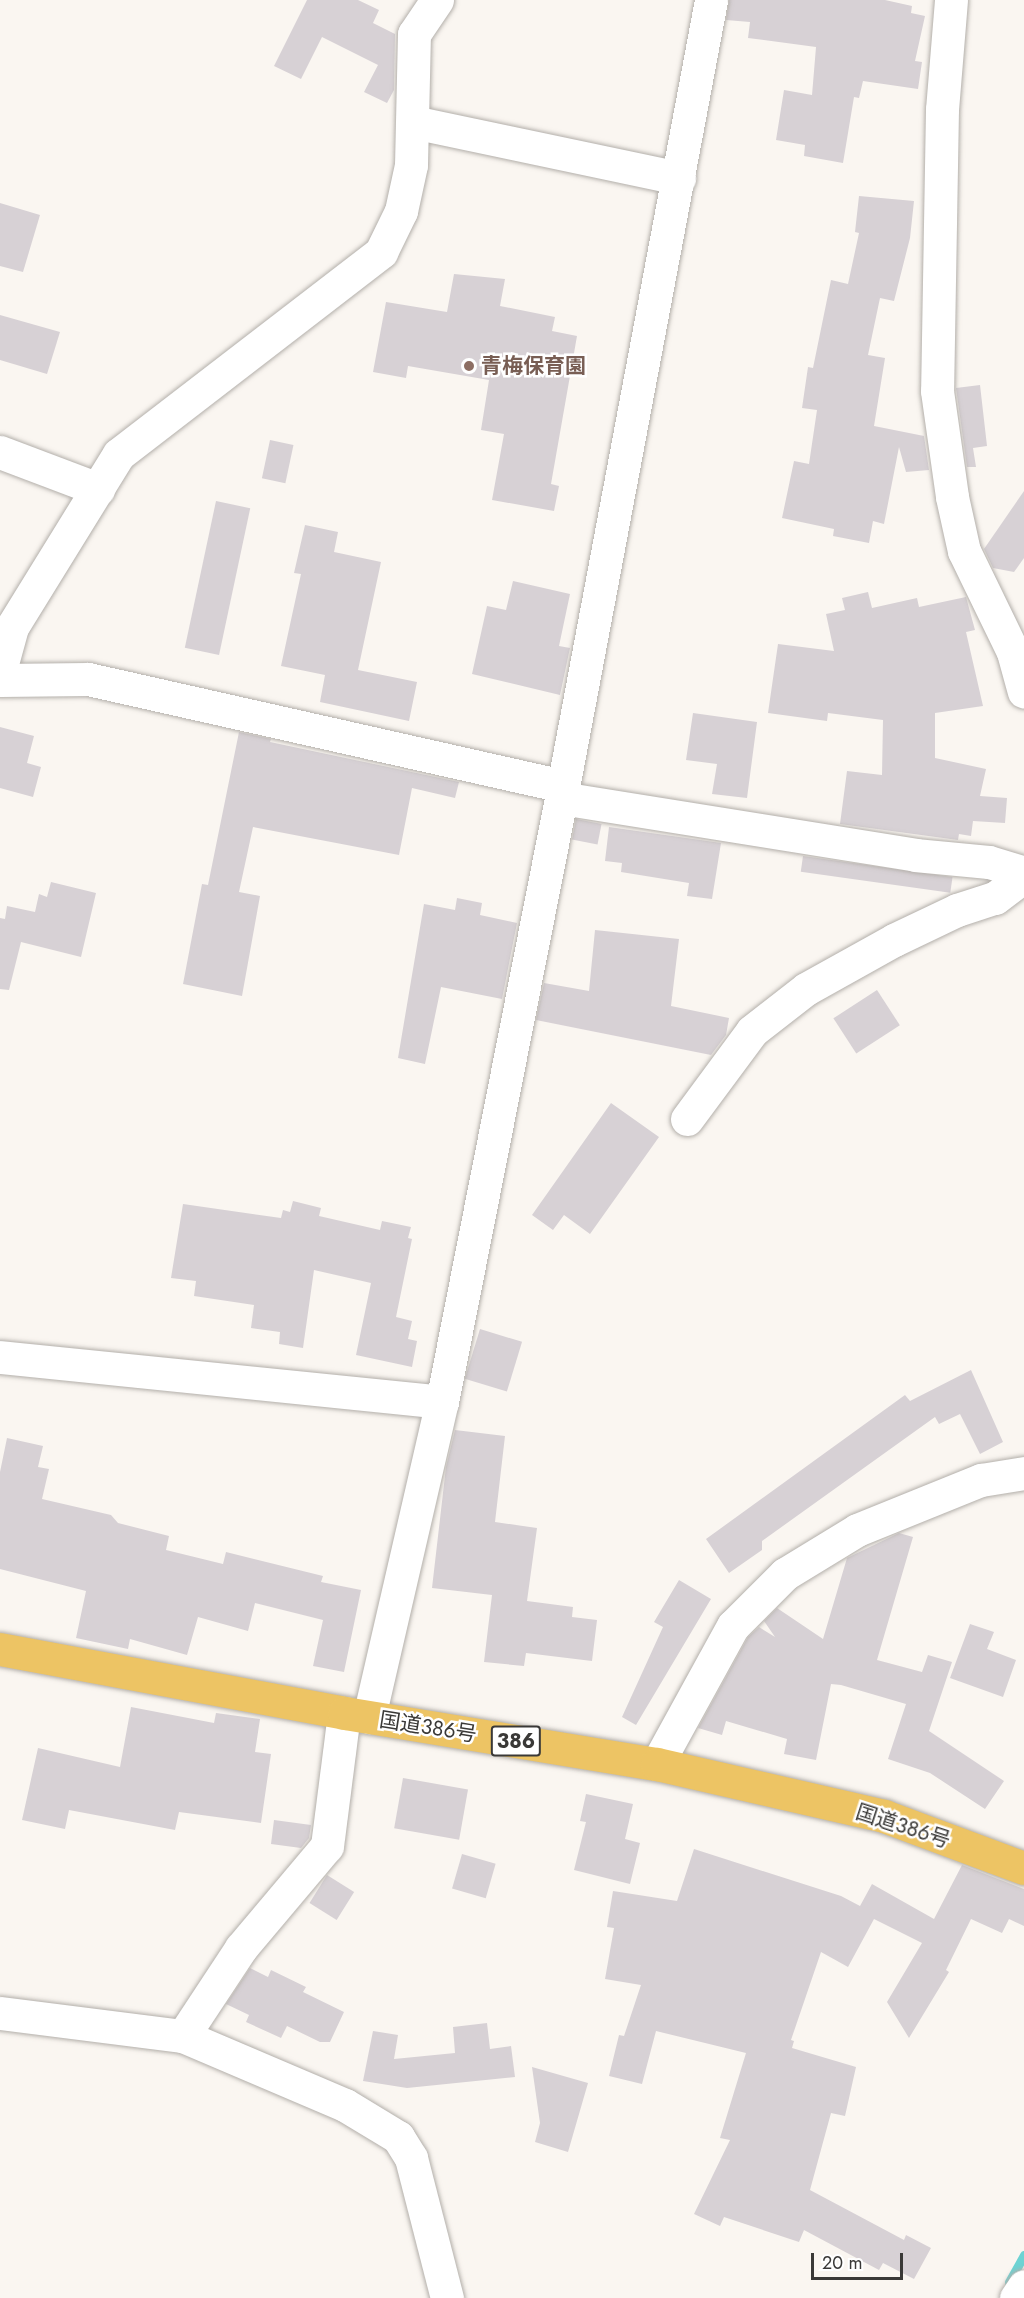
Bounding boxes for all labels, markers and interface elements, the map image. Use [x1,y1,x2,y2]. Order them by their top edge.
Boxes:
place label: 青梅保育園 [481,353,586,379]
marker: 青梅保育園 [462,359,476,373]
street label: 国道386号 [378,1707,478,1747]
road number: 386 [490,1724,542,1758]
street label: 国道386号 [852,1799,954,1853]
scale bar [814,2241,906,2279]
text: 20 m [822,2250,862,2276]

